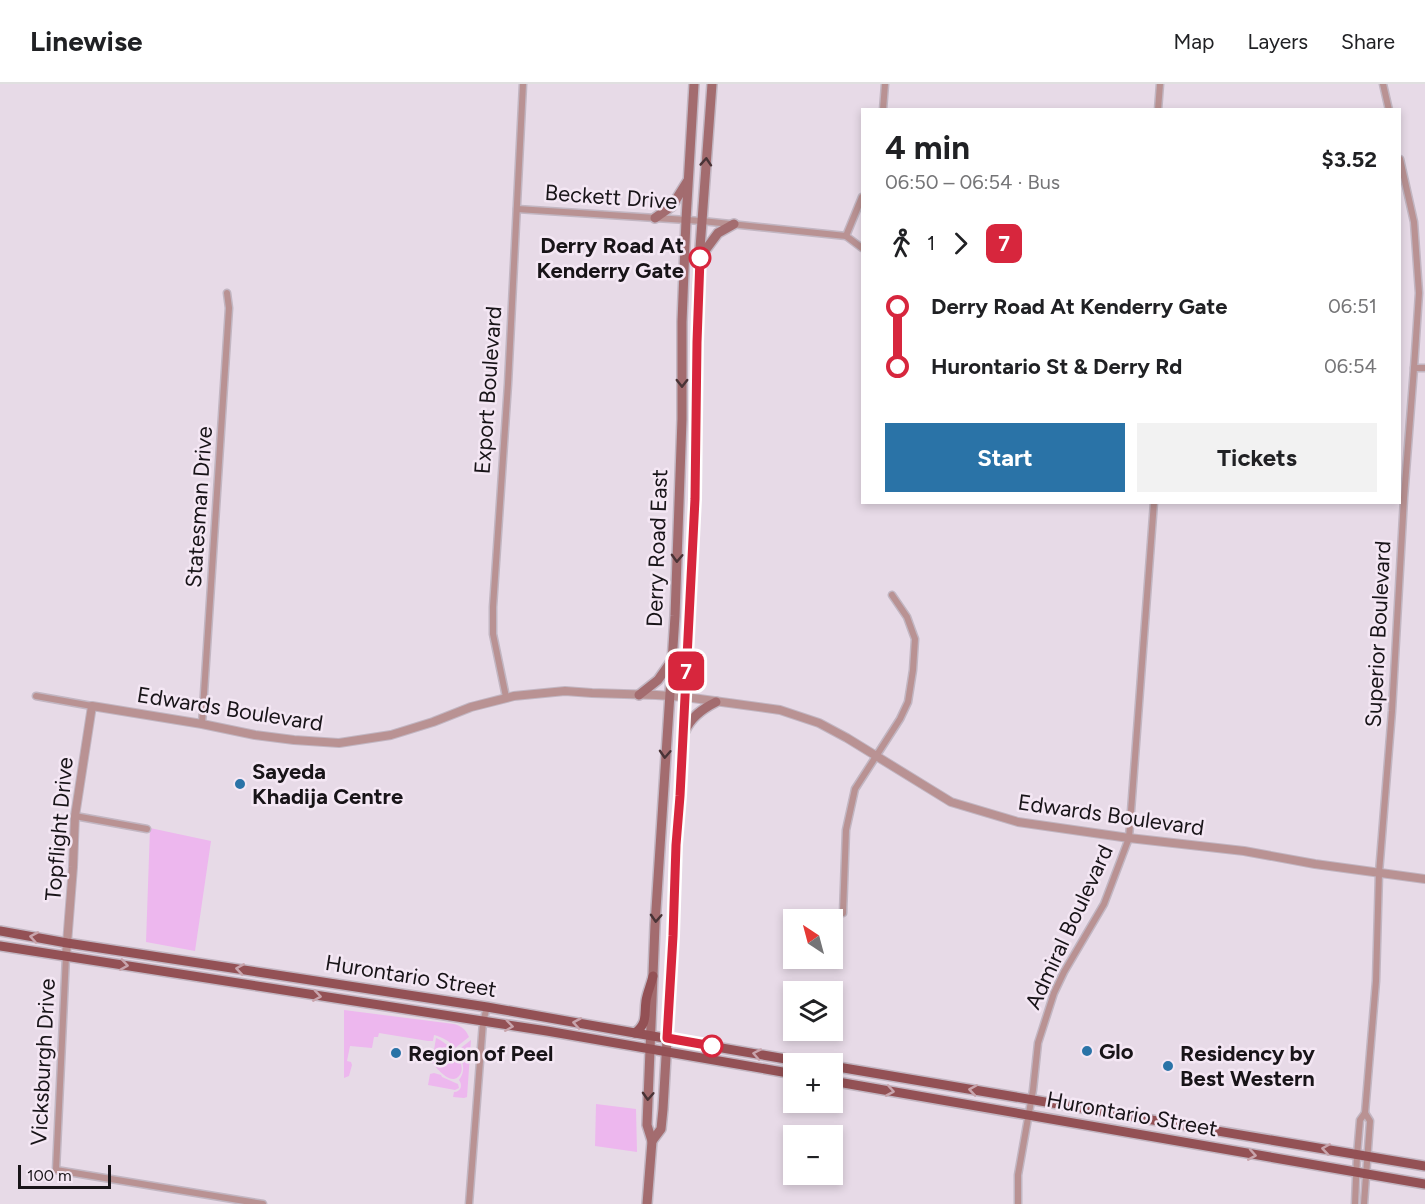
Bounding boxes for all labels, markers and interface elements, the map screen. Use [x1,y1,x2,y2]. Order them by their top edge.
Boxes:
text: Linewise [30,24,142,58]
text: Map [1174,29,1214,54]
text: Layers [1247,29,1308,54]
text: Share [1341,29,1395,54]
text: 4 min [885,128,970,167]
text: $3.52 [1322,146,1377,173]
one-way arrow [699,158,712,167]
text: 06:50 – 06:54 · Bus [885,170,1060,194]
street label: Beckett Drive [544,179,678,215]
icon: walk [885,227,918,260]
icon: forward [944,227,977,260]
text: 1 [927,231,935,255]
text: 7 [998,231,1010,256]
place label: Derry Road At Kenderry Gate [537,232,684,284]
marker: Derry Road At Kenderry Gate [689,247,711,269]
text: Derry Road At Kenderry Gate [931,293,1227,320]
text: 06:51 [1328,294,1377,318]
street label: Export Boulevard [469,305,507,475]
text: Hurontario St & Derry Rd [931,353,1182,380]
text: 06:54 [1324,354,1377,378]
one-way arrow [676,379,688,388]
button: Start [885,423,1125,492]
button: Tickets [1137,423,1377,492]
street label: Statesman Drive [180,425,218,589]
street label: Derry Road East [641,469,673,627]
street label: Superior Boulevard [1360,540,1396,728]
one-way arrow [671,553,683,562]
line badge: 7 [666,652,706,690]
text: 7 [680,659,692,684]
street label: Edwards Boulevard [135,681,325,737]
one-way arrow [659,749,672,758]
street label: Topflight Drive [39,756,79,902]
place label: Sayeda Khadija Centre [252,758,403,810]
marker: Sayeda Khadija Centre [233,777,247,791]
street label: Edwards Boulevard [1016,789,1206,841]
street label: Admiral Boulevard [1019,841,1119,1013]
north arrow [783,909,843,969]
map controls [783,909,843,1185]
one-way arrow [649,914,662,923]
one-way arrow [29,931,39,944]
street label: Hurontario Street [323,949,499,1003]
one-way arrow [120,959,129,971]
one-way arrow [235,964,244,976]
street label: Vicksburgh Drive [25,978,61,1146]
button: layers [783,981,843,1041]
one-way arrow [311,989,321,1002]
one-way arrow [573,1017,583,1030]
one-way arrow [505,1020,514,1032]
unlabelled marker [701,1035,723,1057]
place label: Glo [1099,1038,1134,1065]
place label: Region of Peel [408,1040,553,1067]
place label: Residency by Best Western [1180,1040,1315,1092]
marker: Glo [1080,1044,1094,1058]
marker: Region of Peel [389,1046,403,1060]
one-way arrow [753,1048,763,1061]
button: + [783,1053,843,1113]
marker: Residency by Best Western [1161,1059,1175,1073]
one-way arrow [885,1084,895,1097]
one-way arrow [968,1084,977,1096]
street label: Hurontario Street [1044,1086,1220,1142]
one-way arrow [642,1091,655,1100]
button: − [783,1125,843,1185]
one-way arrow [1321,1144,1331,1156]
one-way arrow [1247,1148,1256,1160]
scale bar [18,1162,111,1190]
text: 100 m [27,1166,72,1185]

